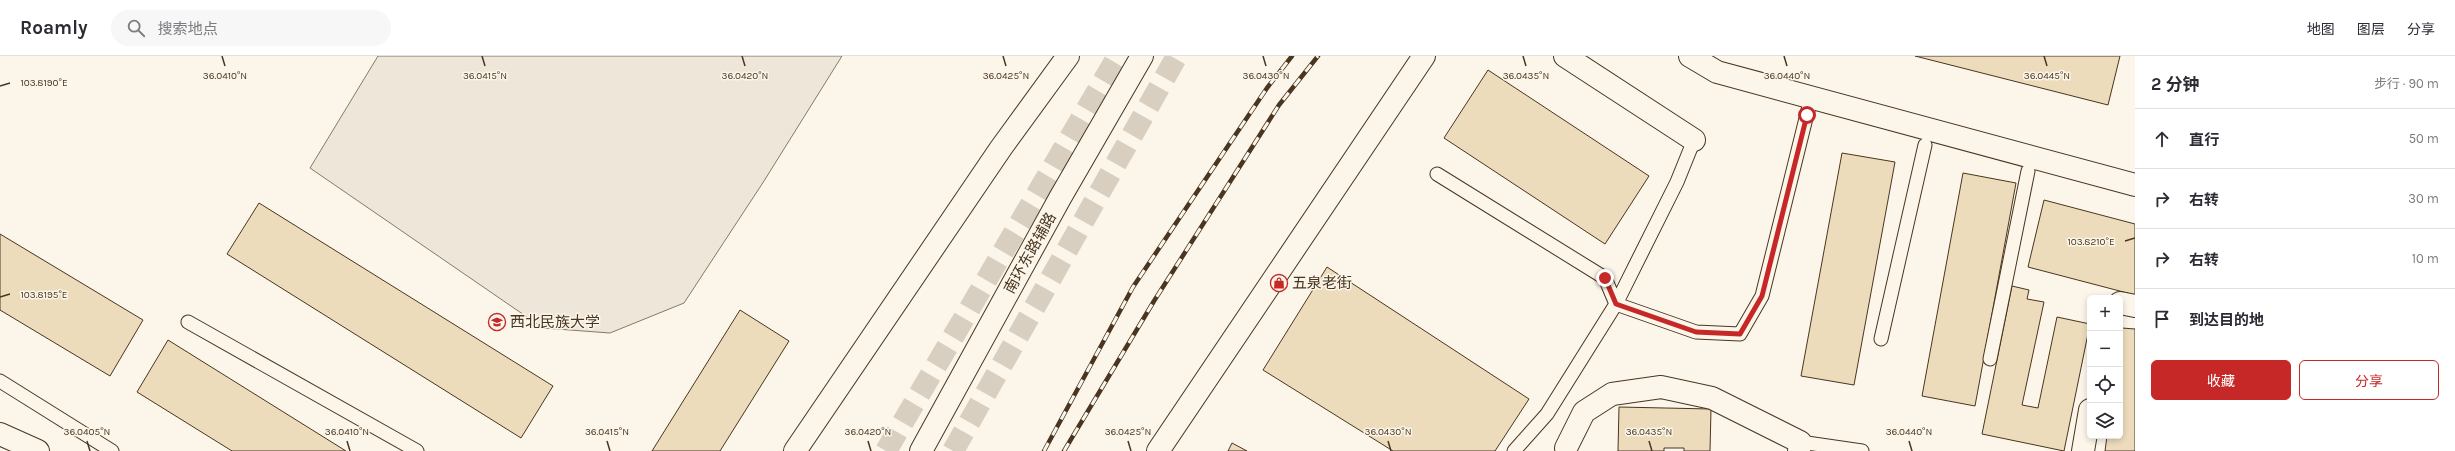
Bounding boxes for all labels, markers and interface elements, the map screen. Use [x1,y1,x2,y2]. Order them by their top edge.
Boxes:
search box [111,10,391,46]
text: Roamly [20,17,87,39]
icon: search [125,17,147,39]
text: 搜索地点 [157,20,218,38]
text: 地图 [2307,21,2335,38]
text: 图层 [2357,21,2385,38]
text: 分享 [2407,21,2435,38]
text: 36.0410°N [203,70,247,82]
text: 36.0415°N [463,70,507,82]
text: 36.0420°N [722,70,768,82]
text: 36.0425°N [983,70,1029,82]
text: 36.0430°N [1242,70,1290,82]
text: 36.0435°N [1503,70,1549,82]
text: 36.0440°N [1764,70,1810,82]
text: 36.0445°N [2024,70,2070,82]
text: 2 分钟 [2151,74,2200,94]
text: 步行 · 90 m [2374,76,2439,91]
text: 103.8190°E [20,77,68,89]
route start [1798,106,1816,124]
icon: ahead [2151,128,2173,150]
text: 直行 [2189,131,2219,149]
text: 50 m [2409,131,2439,146]
icon: right [2151,188,2173,210]
text: 右转 [2189,191,2219,209]
text: 30 m [2408,191,2439,206]
street label: 南环东路辅路 [1000,209,1060,297]
text: 103.8210°E [2067,236,2115,248]
icon: right [2151,248,2173,270]
text: 右转 [2189,251,2219,269]
text: 10 m [2412,251,2439,266]
route end [1596,269,1614,287]
shop icon: 五泉老街 [1269,273,1289,293]
place label: 五泉老街 [1292,274,1352,292]
text: 103.8195°E [21,289,67,301]
map controls [2087,295,2123,439]
button: + [2087,295,2123,331]
icon: arrive [2151,308,2173,330]
text: 到达目的地 [2189,311,2264,329]
school or university icon: 西北民族大学 [487,312,507,332]
place label: 西北民族大学 [510,313,600,331]
button: − [2087,331,2123,367]
button: 收藏 [2151,360,2291,400]
button: 分享 [2299,360,2439,400]
button: locate [2087,367,2123,403]
button: layers [2087,403,2123,439]
text: 36.0405°N [64,426,110,438]
text: 36.0410°N [325,426,369,438]
text: 36.0415°N [585,426,629,438]
text: 36.0420°N [845,426,891,438]
text: 36.0425°N [1105,426,1151,438]
text: 36.0430°N [1364,426,1412,438]
text: 36.0435°N [1626,426,1672,438]
text: 36.0440°N [1886,426,1932,438]

